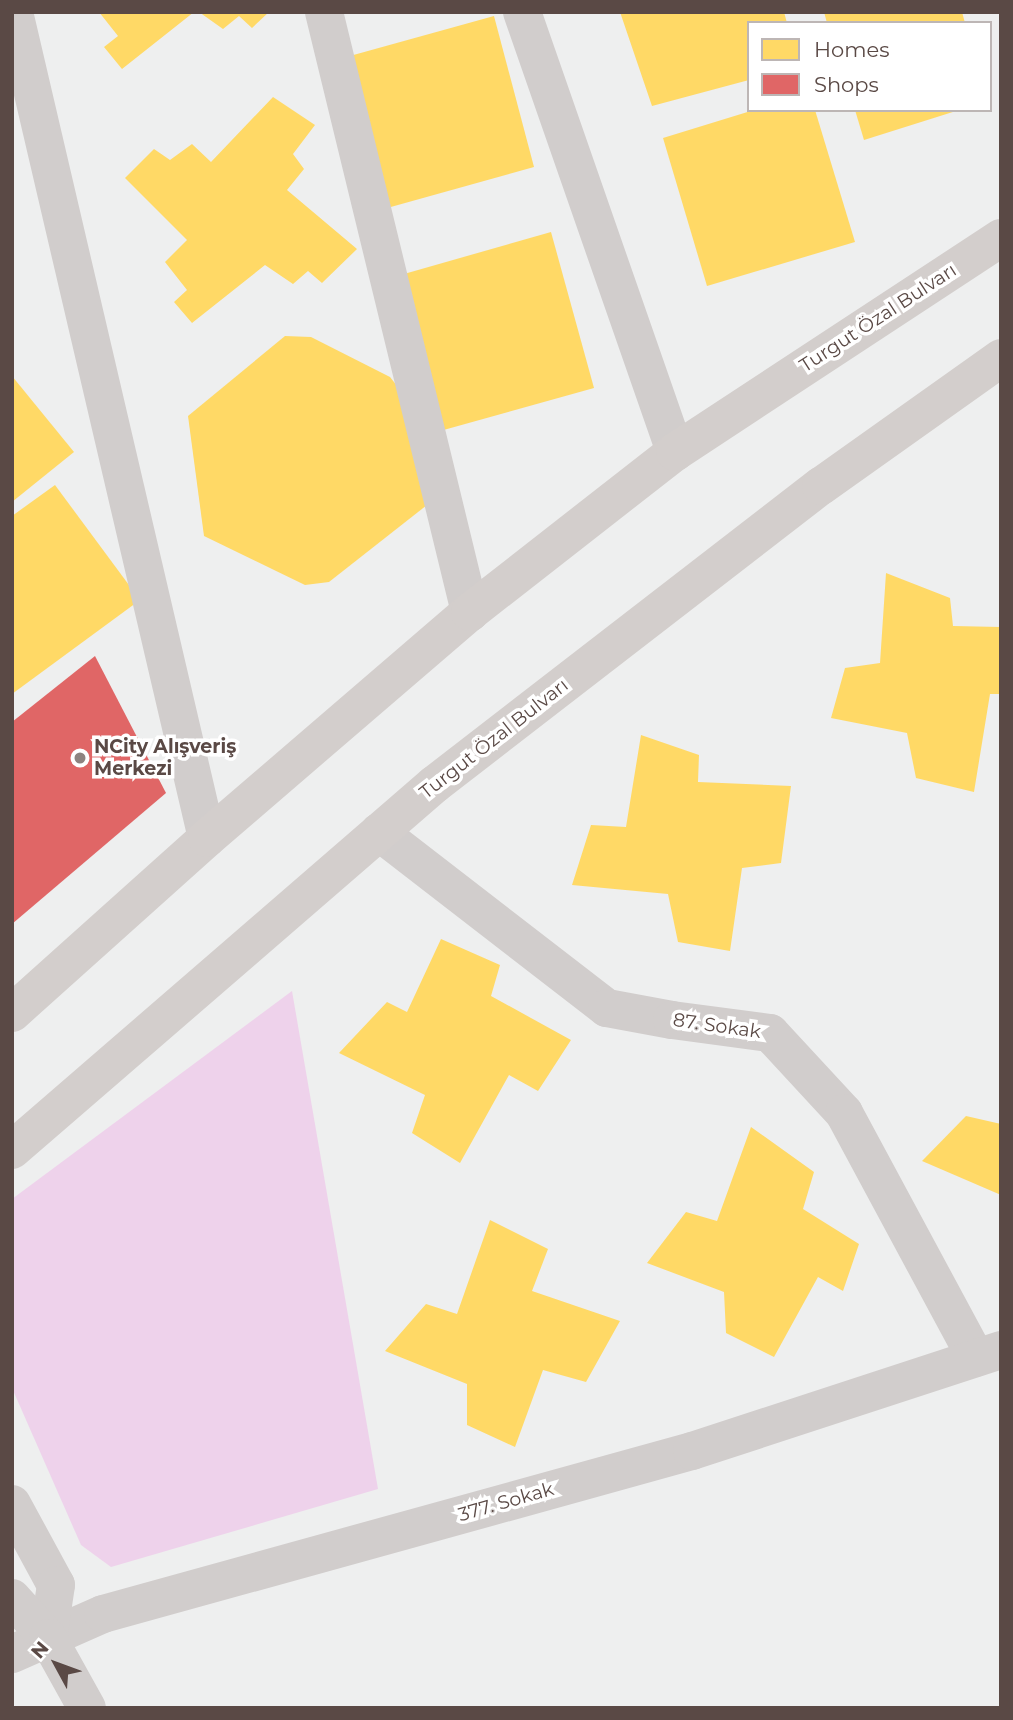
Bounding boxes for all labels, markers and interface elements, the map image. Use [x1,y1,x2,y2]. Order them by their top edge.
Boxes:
legend [747,21,992,112]
text: Homes [814,37,889,62]
text: Shops [814,72,879,97]
street label: Turgut Özal Bulvarı [795,259,961,377]
street label: Turgut Özal Bulvarı [415,674,573,804]
place label: NCity Alışveriş Merkezi [94,736,236,780]
marker: NCity Alışveriş Merkezi [72,750,88,766]
street label: 87. Sokak [672,1009,762,1043]
street label: 377. Sokak [456,1478,556,1526]
north arrow [21,1629,91,1699]
text: N [26,1637,53,1663]

